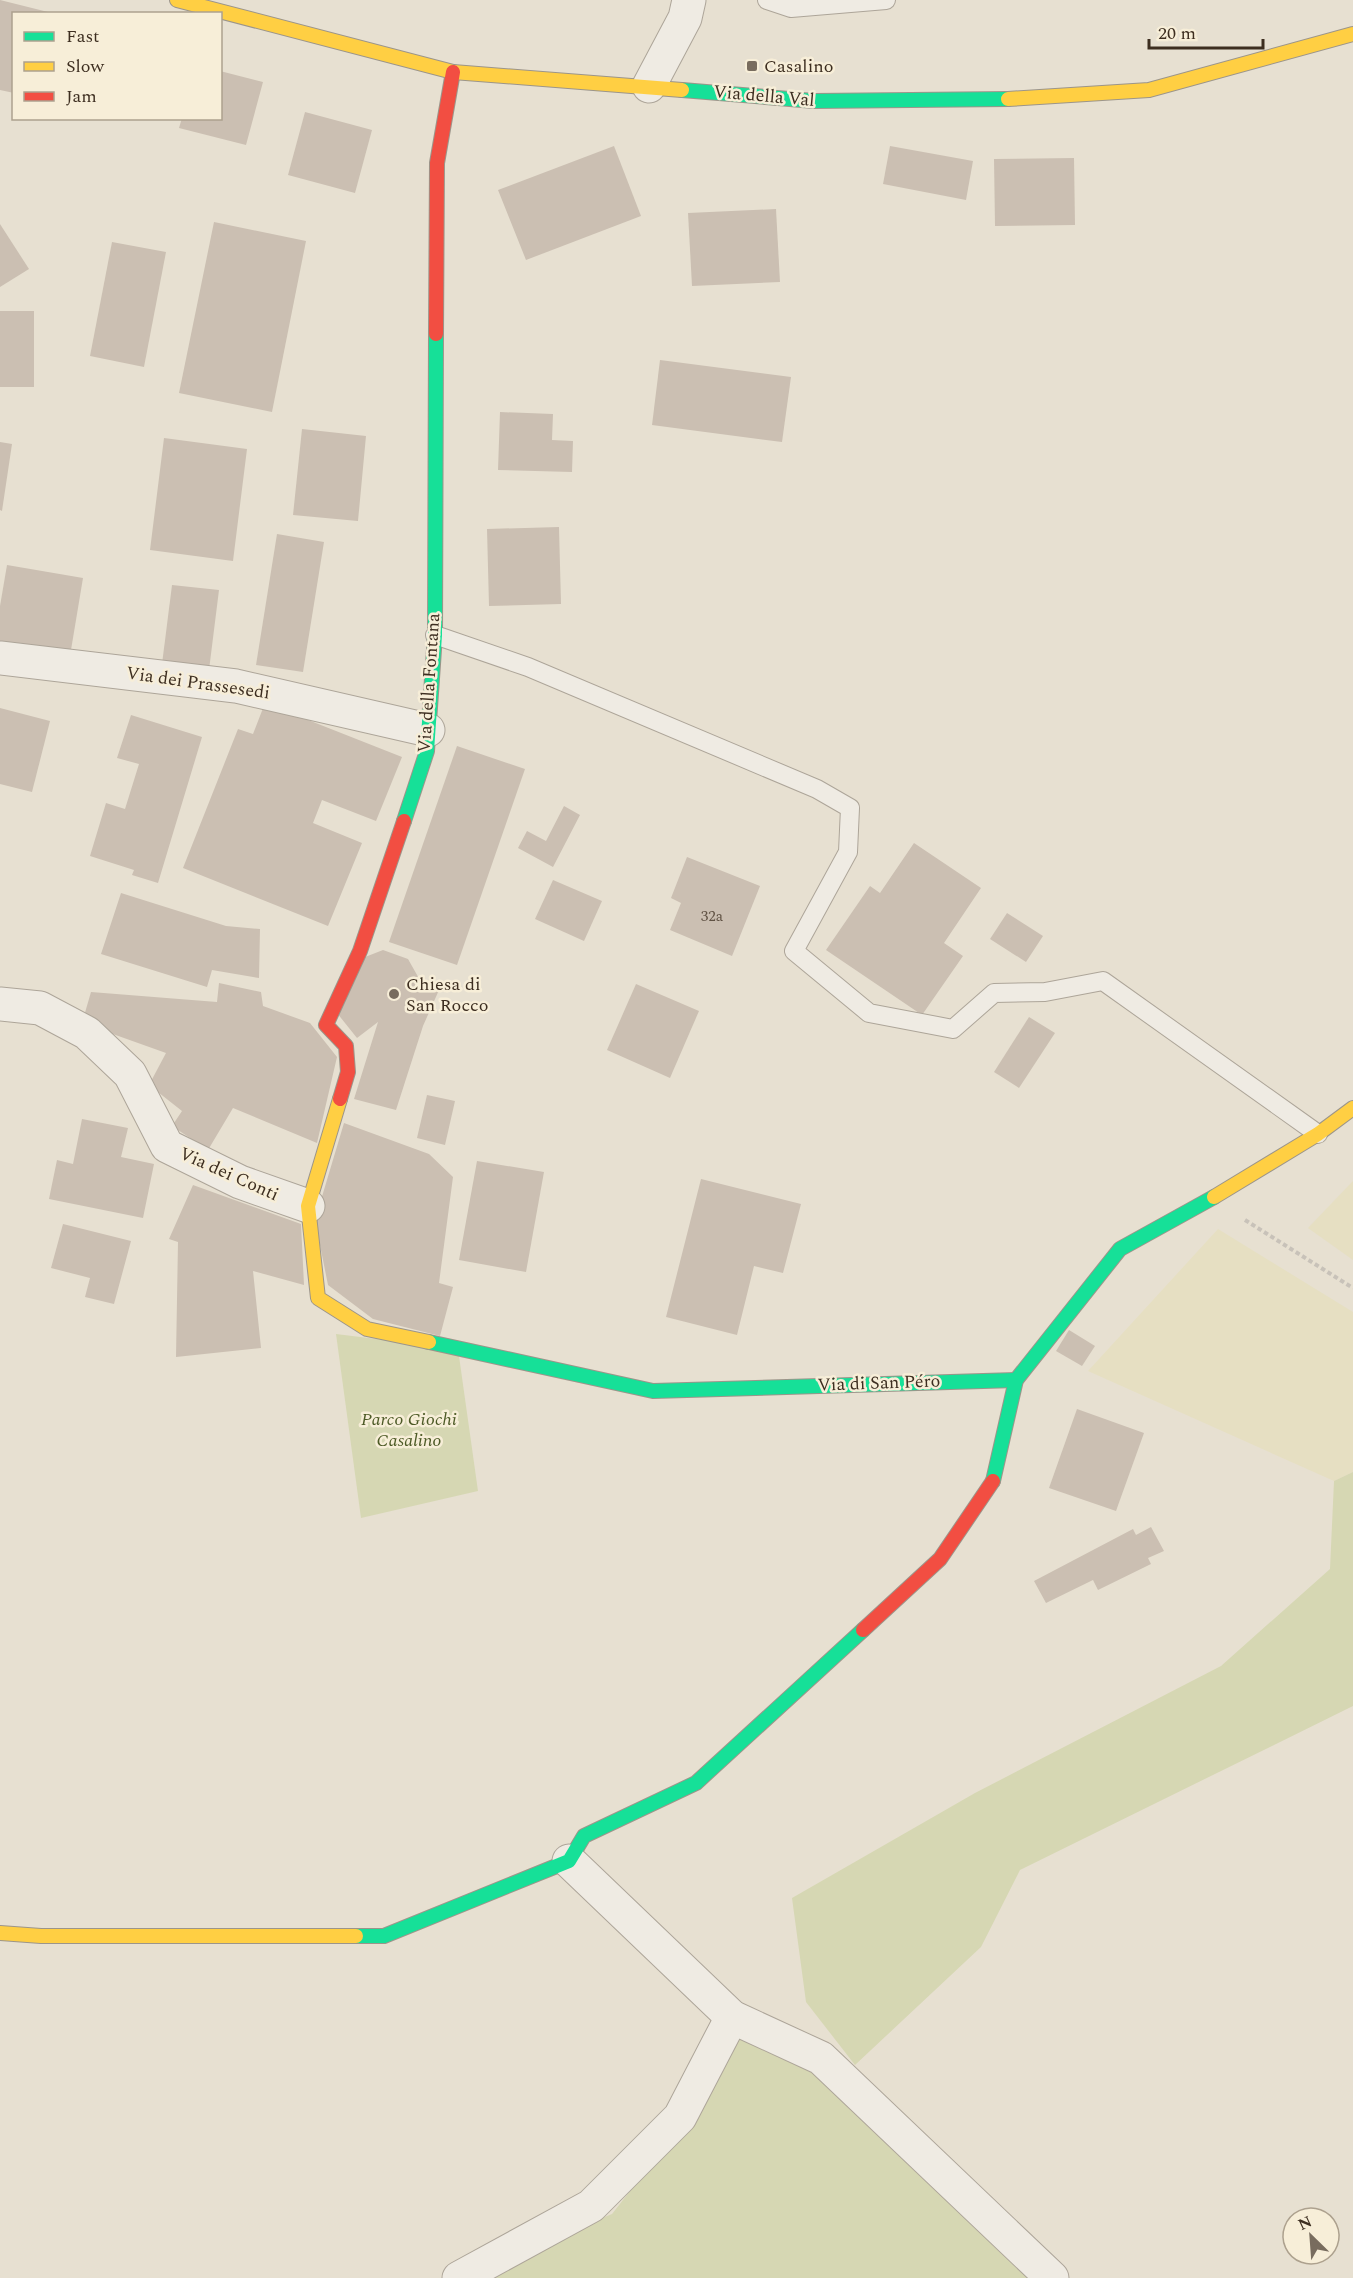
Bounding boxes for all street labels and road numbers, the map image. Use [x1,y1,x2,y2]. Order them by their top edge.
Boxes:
street label: Via della Val [712,78,816,114]
street label: Via della Fontana [411,612,447,754]
street label: Via dei Prassesedi [124,660,272,706]
street label: Via dei Conti [175,1140,283,1208]
street label: Via di San Péro [817,1367,941,1399]

